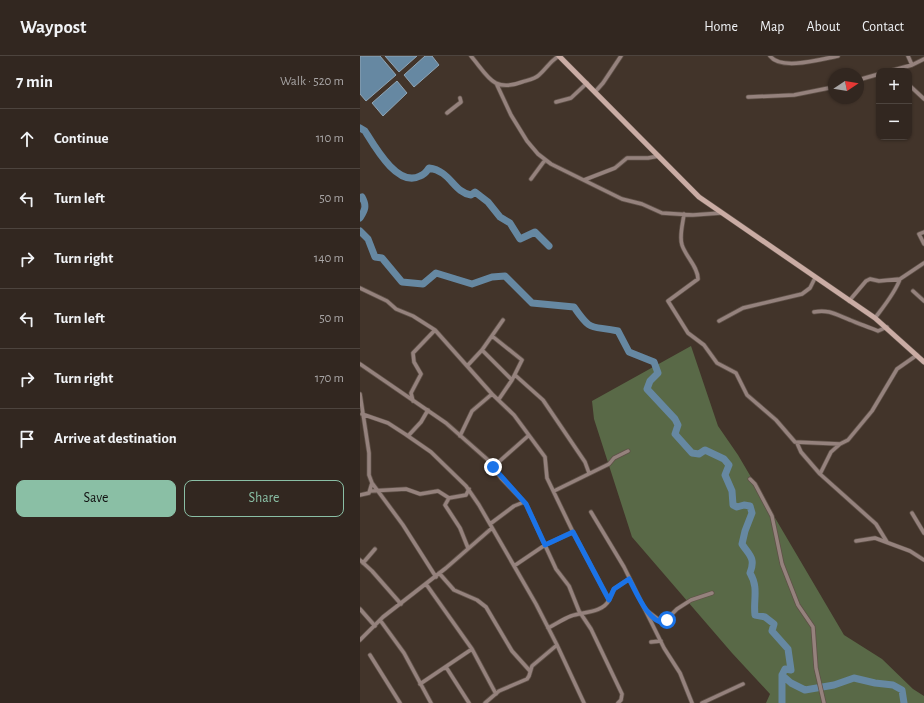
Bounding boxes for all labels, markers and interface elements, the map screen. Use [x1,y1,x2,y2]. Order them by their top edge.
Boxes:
text: Waypost [20,18,87,37]
text: Home [704,20,738,34]
text: Map [760,20,784,34]
text: About [806,20,840,34]
text: Contact [862,20,904,34]
north arrow [828,68,864,104]
map controls [876,68,912,140]
button: + [876,68,912,104]
text: 7 min [16,73,53,90]
text: Walk · 520 m [280,75,344,88]
button: − [876,104,912,140]
icon: ahead [16,128,38,150]
text: Continue [54,131,109,146]
text: 110 m [316,132,344,145]
icon: left [16,188,38,210]
text: Turn left [54,191,105,206]
text: 50 m [319,192,344,205]
icon: right [16,248,38,270]
text: Turn right [54,251,113,266]
text: 140 m [314,252,344,265]
icon: left [16,308,38,330]
text: Turn left [54,311,105,326]
text: 50 m [319,312,344,325]
icon: right [16,368,38,390]
text: Turn right [54,371,113,386]
text: 170 m [315,372,344,385]
icon: arrive [16,428,38,450]
text: Arrive at destination [54,431,177,446]
route end [484,458,502,476]
button: Save [16,480,176,517]
button: Share [184,480,344,517]
route start [658,611,676,629]

